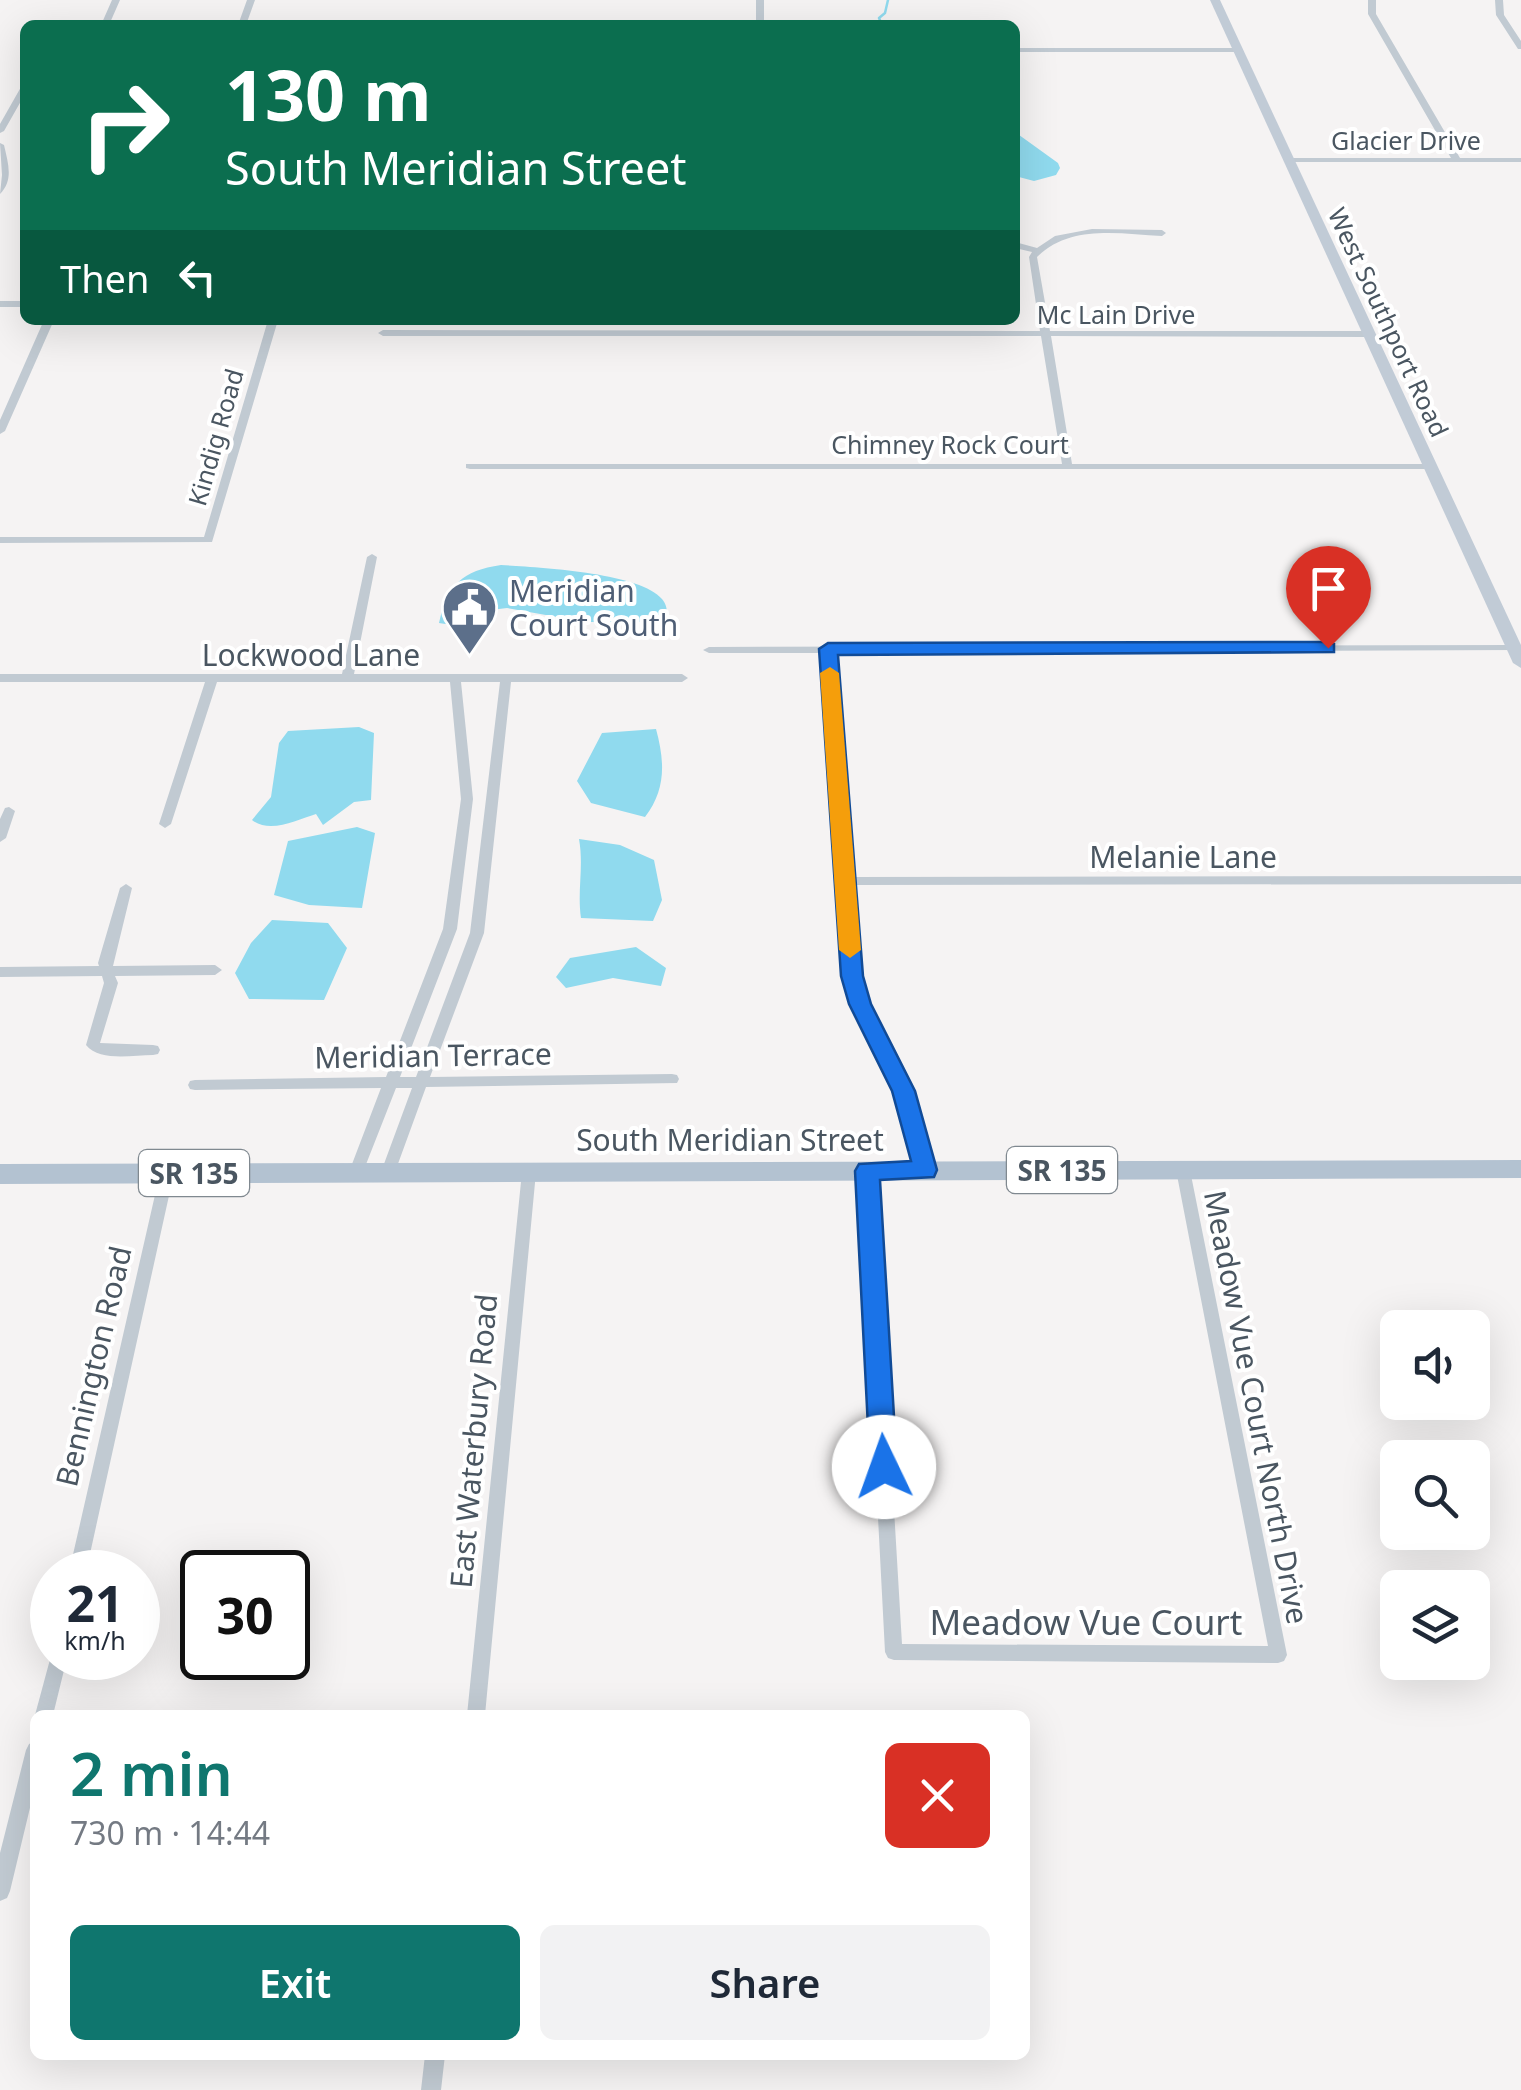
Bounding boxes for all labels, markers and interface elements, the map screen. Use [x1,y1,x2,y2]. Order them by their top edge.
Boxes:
text: 130 m [225,46,432,142]
icon: right [60,60,190,190]
street label: Glacier Drive [1331,123,1481,157]
text: South Meridian Street [225,137,687,198]
street label: West Southport Road [1321,202,1457,442]
icon: left [170,250,225,305]
text: Then [60,252,150,304]
street label: Mc Lain Drive [1037,297,1195,331]
street label: Kindig Road [179,364,251,510]
street label: Chimney Rock Court [831,427,1069,461]
pin [1286,546,1371,649]
icon: arrive [1301,561,1356,616]
place label: Meridian Court South [509,570,678,645]
public building icon: Meridian Court South [440,577,500,656]
street label: Lockwood Lane [202,634,420,675]
street label: Melanie Lane [1089,836,1277,877]
street label: Meridian Terrace [314,1032,552,1078]
street label: South Meridian Street [576,1119,884,1160]
road number: SR 135 [1007,1147,1117,1193]
road number: SR 135 [139,1150,249,1196]
street label: Meadow Vue Court North Drive [1195,1187,1319,1627]
street label: Bennington Road [45,1242,141,1490]
street label: East Waterbury Road [440,1292,506,1590]
map controls [1380,1310,1490,1680]
button: sound [1380,1310,1490,1420]
position arrow [832,1415,936,1519]
button: search [1380,1440,1490,1550]
speed limit sign: 30 [180,1550,310,1680]
text: 21 [66,1569,124,1637]
button: layers [1380,1570,1490,1680]
street label: Meadow Vue Court [930,1598,1242,1645]
text: km/h [64,1623,126,1657]
text: 2 min [70,1732,233,1814]
button: close [885,1743,990,1848]
text: 730 m · 14:44 [70,1811,270,1854]
button: Exit [70,1925,520,2040]
button: Share [540,1925,990,2040]

